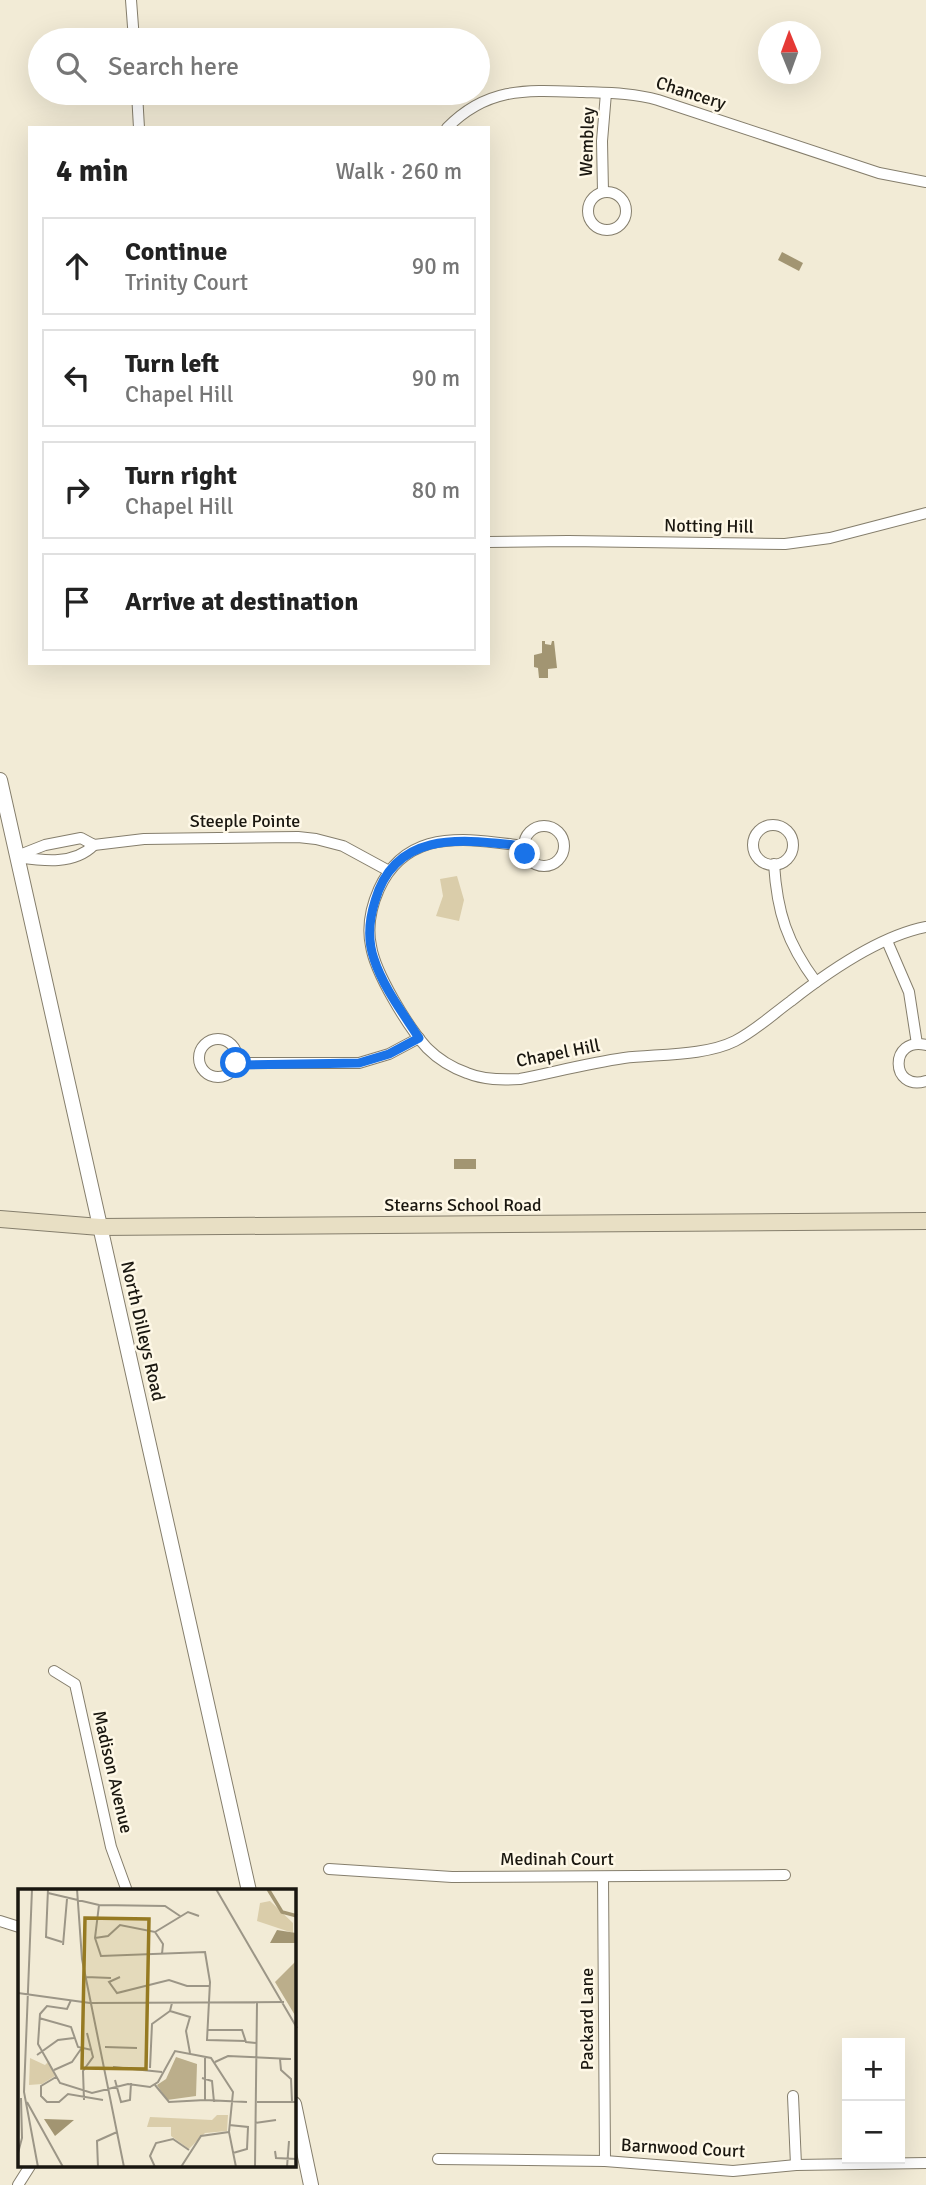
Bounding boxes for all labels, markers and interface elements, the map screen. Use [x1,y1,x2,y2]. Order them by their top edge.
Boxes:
north arrow [758,21,821,84]
search box [28,28,490,105]
icon: search [52,48,90,86]
text: Search here [108,51,239,83]
street label: Chancery [653,71,729,115]
street label: Wembley [575,106,599,177]
text: 4 min [56,153,128,190]
text: Walk · 260 m [336,157,462,186]
text: Continue [125,236,227,268]
icon: ahead [58,247,96,285]
text: 90 m [412,252,460,281]
text: Trinity Court [125,268,248,297]
text: Turn left [125,348,219,380]
icon: left [58,359,96,397]
text: 90 m [412,364,460,393]
text: Chapel Hill [125,380,234,409]
text: Turn right [125,460,237,492]
icon: right [58,471,96,509]
text: 80 m [412,476,460,505]
text: Chapel Hill [125,492,234,521]
street label: Notting Hill [664,514,754,538]
icon: arrive [58,583,96,621]
text: Arrive at destination [125,586,358,618]
street label: Steeple Pointe [190,810,300,832]
route end [509,838,540,869]
street label: Chapel Hill [514,1034,602,1072]
route start [220,1047,251,1078]
street label: Stearns School Road [384,1194,542,1216]
street label: North Dilleys Road [116,1259,170,1403]
street label: Madison Avenue [88,1708,138,1836]
street label: Medinah Court [500,1848,614,1870]
inset map [18,1889,296,2168]
street label: Packard Lane [576,1968,598,2070]
map controls [842,2038,905,2164]
button: + [842,2038,905,2101]
button: − [842,2101,905,2164]
street label: Barnwood Court [620,2134,746,2162]

